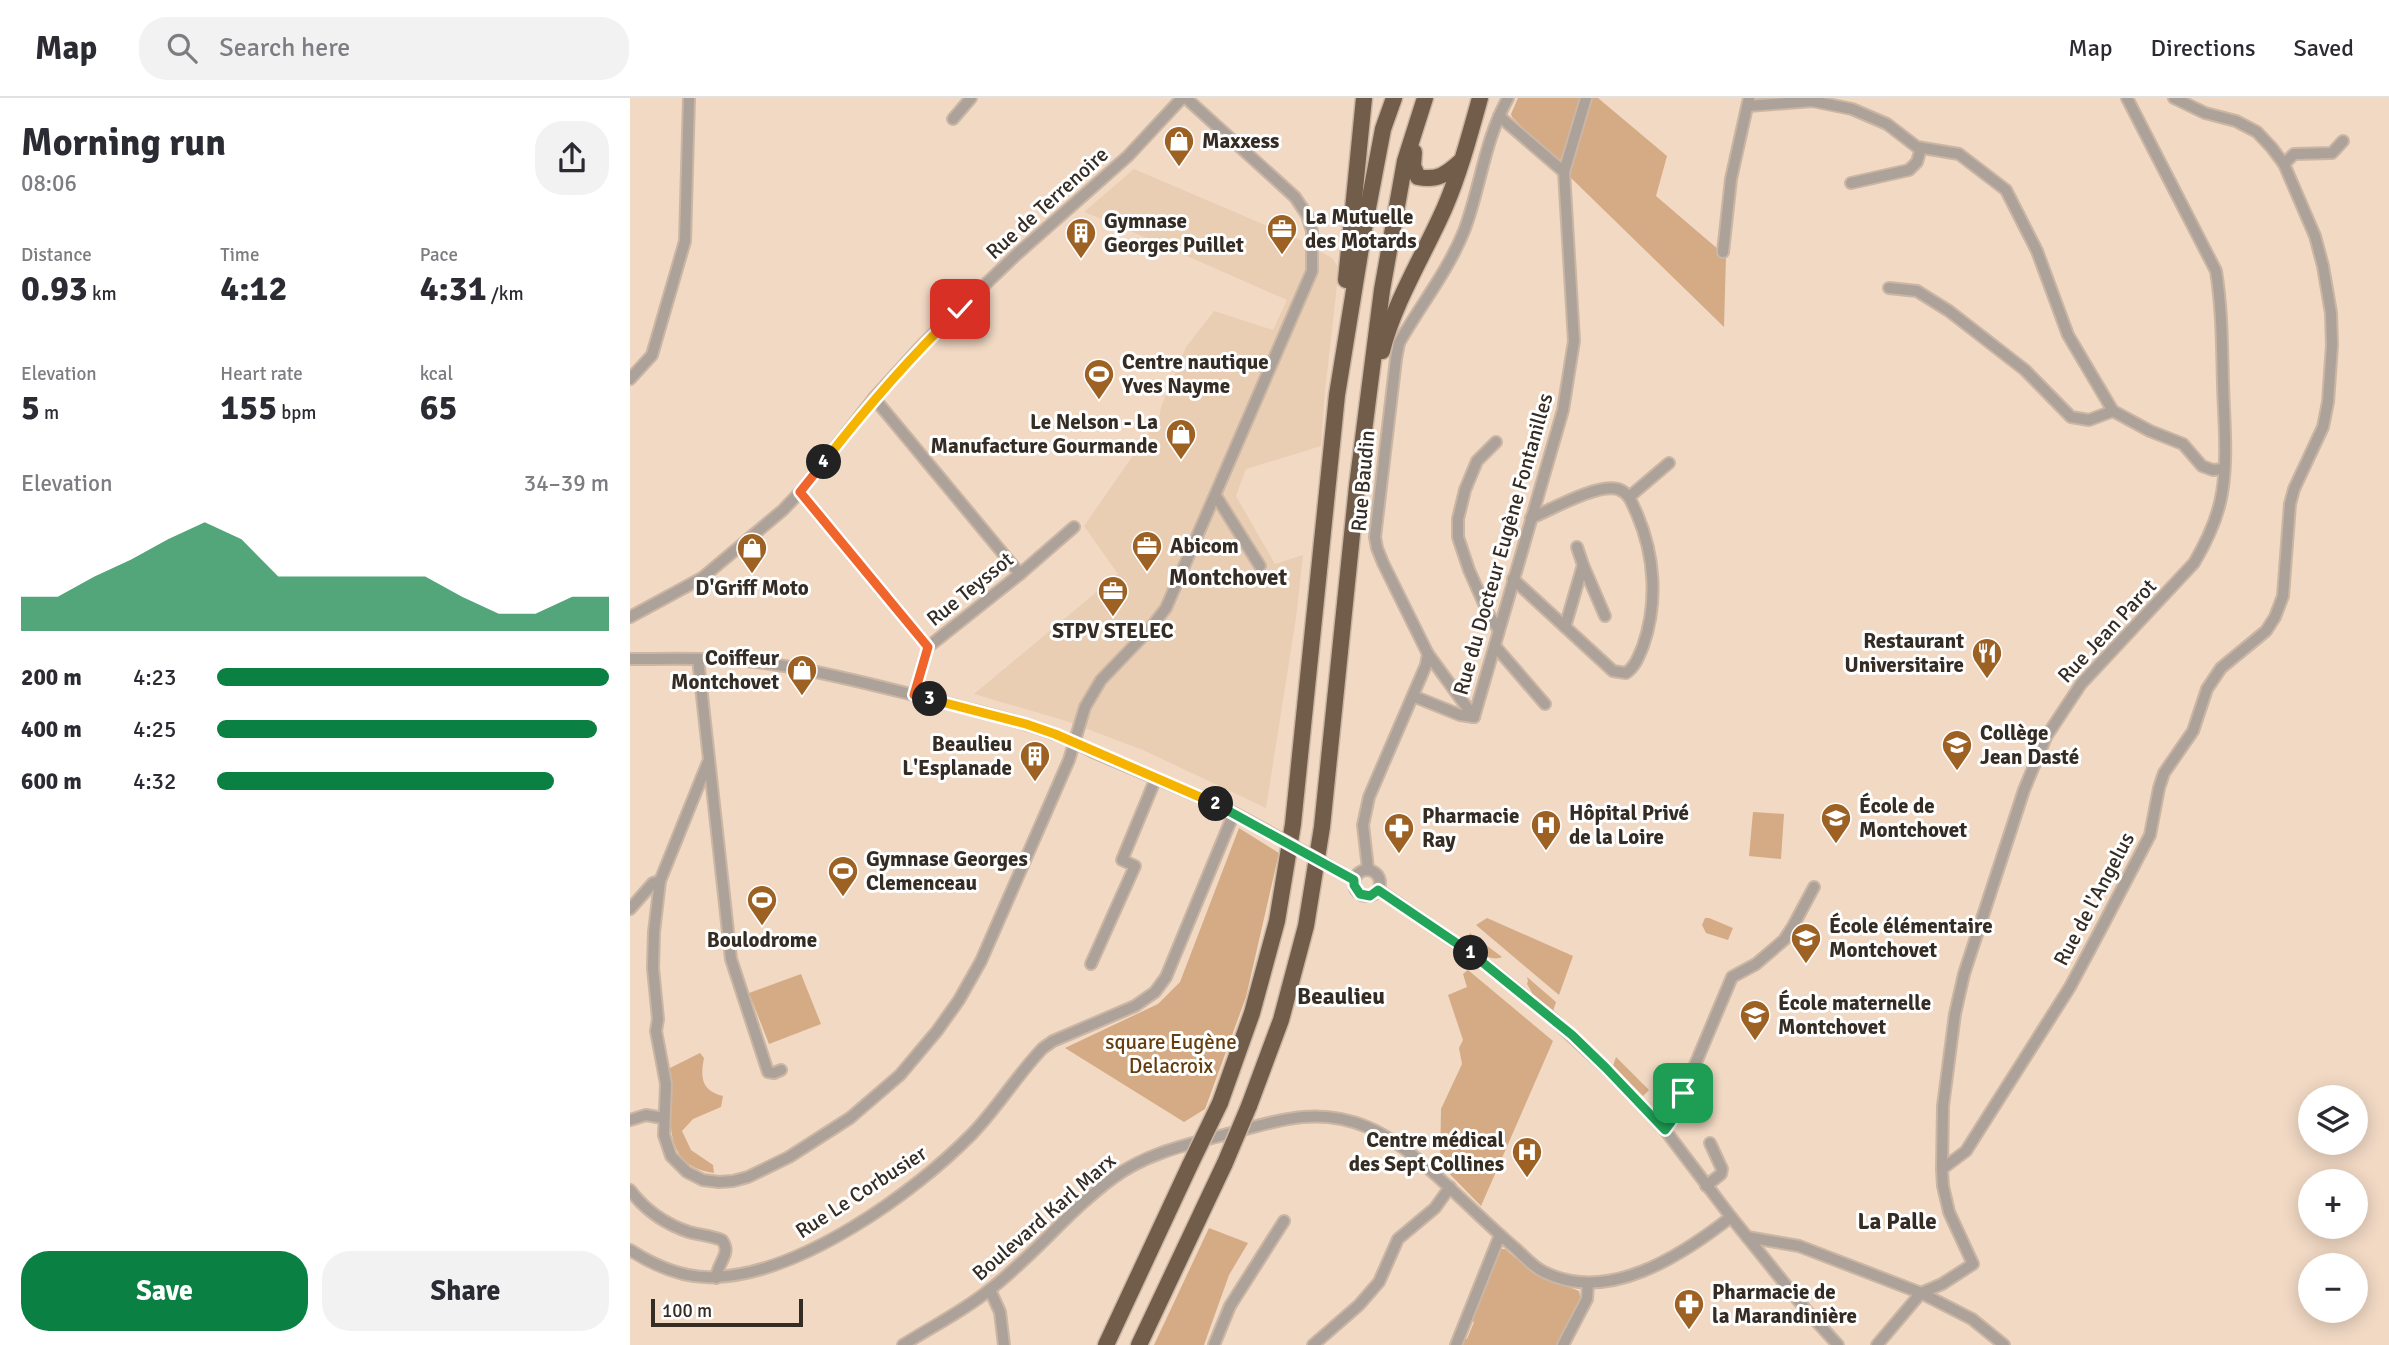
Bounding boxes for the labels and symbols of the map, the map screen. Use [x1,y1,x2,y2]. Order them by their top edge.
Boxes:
shop icon: Maxxess [1162,124,1196,168]
place label: Maxxess [1202,128,1279,154]
street label: Rue de Terrenoire [981,141,1113,265]
place label: La Mutuelle des Motards [1305,204,1416,254]
place label: Gymnase Georges Puillet [1104,208,1244,258]
office icon: La Mutuelle des Motards [1265,212,1299,256]
building icon: Gymnase Georges Puillet [1064,216,1098,260]
pin [930,279,990,339]
place label: Centre nautique Yves Nayme [1121,349,1269,399]
sports icon: Centre nautique Yves Nayme [1082,357,1116,401]
street label: Rue du Docteur Eugène Fontanilles [1447,390,1559,698]
place label: Le Nelson - La Manufacture Gourmande [930,409,1158,459]
shop icon: Le Nelson - La Manufacture Gourmande [1164,417,1198,461]
street label: Rue Baudin [1346,429,1380,533]
pin: 4 [806,444,842,480]
office icon: Abicom [1130,529,1164,573]
shop icon: D'Griff Moto [735,531,769,575]
place label: Abicom [1170,533,1239,559]
street label: Rue Teyssot [921,546,1019,632]
district label: Montchovet [1169,563,1288,592]
office icon: STPV STELEC [1096,574,1130,618]
street label: Rue Jean Parot [2052,574,2162,688]
place label: D'Griff Moto [695,575,809,601]
place label: STPV STELEC [1052,618,1174,644]
place label: Restaurant Universitaire [1845,628,1964,678]
restaurant icon: Restaurant Universitaire [1970,636,2004,680]
place label: Coiffeur Montchovet [671,645,780,695]
shop icon: Coiffeur Montchovet [785,653,819,697]
pin: 3 [912,682,948,716]
place label: Collège Jean Dasté [1980,720,2079,770]
school or university icon: Collège Jean Dasté [1940,728,1974,772]
place label: Beaulieu L'Esplanade [902,731,1012,781]
building icon: Beaulieu L'Esplanade [1018,739,1052,783]
pin: 2 [1198,786,1234,822]
place label: École de Montchovet [1859,792,1967,843]
place label: Hôpital Privé de la Loire [1569,800,1689,850]
school or university icon: École de Montchovet [1819,801,1853,845]
place label: Pharmacie Ray [1422,803,1519,853]
hospital icon: Hôpital Privé de la Loire [1529,808,1563,852]
pharmacy icon: Pharmacie Ray [1382,811,1416,855]
street label: Rue de l'Angelus [2048,828,2140,970]
place label: Gymnase Georges Clemenceau [866,846,1028,896]
sports icon: Gymnase Georges Clemenceau [826,854,860,898]
sports icon: Boulodrome [745,883,779,927]
place label: École élémentaire Montchovet [1829,912,1993,963]
school or university icon: École élémentaire Montchovet [1789,921,1823,965]
place label: Boulodrome [707,927,817,953]
pin: 1 [1454,936,1488,970]
district label: Beaulieu [1297,982,1385,1011]
place label: École maternelle Montchovet [1778,989,1931,1040]
school or university icon: École maternelle Montchovet [1738,998,1772,1042]
park label: square Eugène Delacroix [1105,1029,1237,1079]
pin [1653,1063,1713,1123]
place label: Centre médical des Sept Collines [1349,1127,1504,1177]
hospital icon: Centre médical des Sept Collines [1510,1135,1544,1179]
street label: Rue Le Corbusier [791,1140,932,1244]
street label: Boulevard Karl Marx [967,1147,1121,1286]
district label: La Palle [1857,1207,1937,1236]
place label: Pharmacie de la Marandinière [1712,1279,1857,1329]
pharmacy icon: Pharmacie de la Marandinière [1672,1287,1706,1331]
scale bar [651,1296,803,1328]

